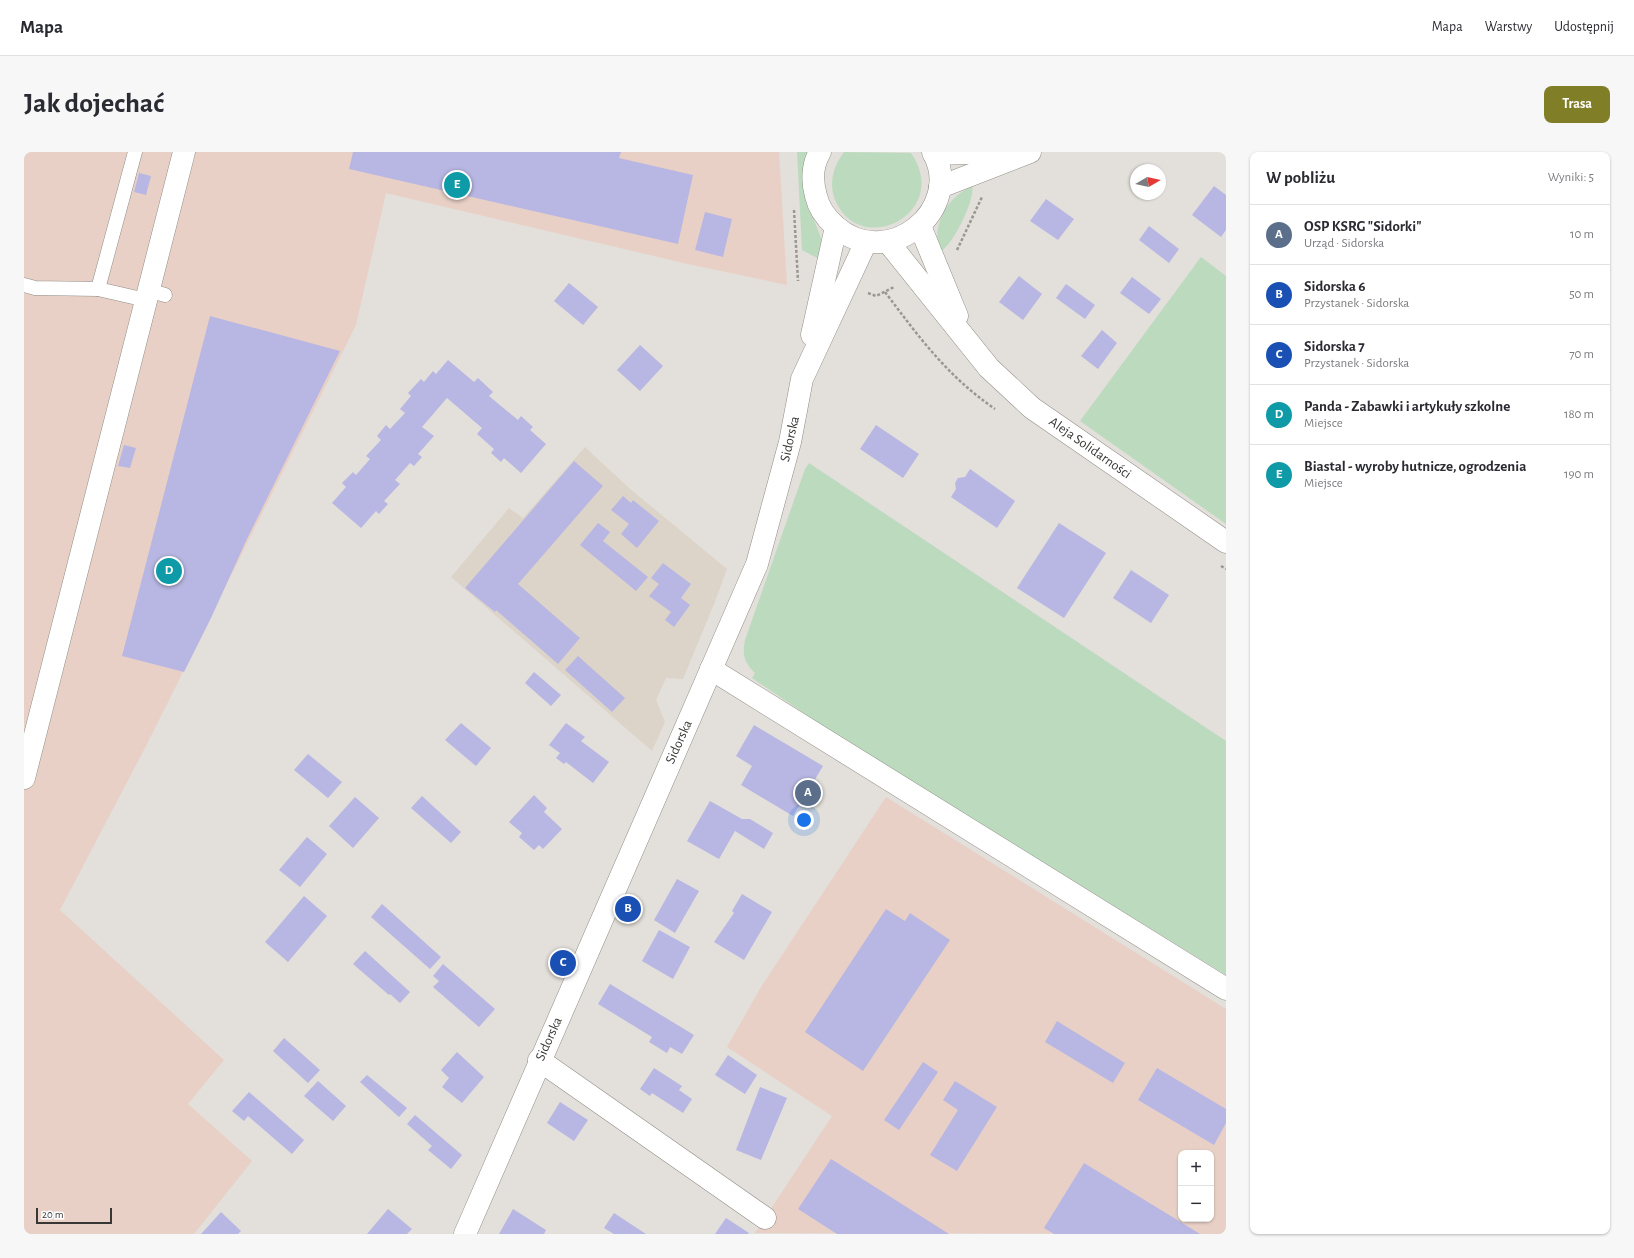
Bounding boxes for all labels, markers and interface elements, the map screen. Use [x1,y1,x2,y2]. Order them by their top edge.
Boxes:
text: Mapa [20,18,63,37]
text: Mapa [1432,20,1463,34]
text: Warstwy [1485,20,1532,34]
text: Udostępnij [1554,20,1614,34]
button: Trasa [1544,86,1610,123]
text: Jak dojechać [24,90,164,118]
north arrow [1130,164,1166,200]
text: W pobliżu [1266,169,1335,186]
pin: E [444,170,470,200]
text: Wyniki: 5 [1548,171,1594,184]
text: OSP KSRG "Sidorki" [1304,219,1421,234]
text: A [1275,228,1283,241]
text: 10 m [1570,228,1594,241]
text: Urząd · Sidorska [1304,237,1384,250]
text: Sidorska 6 [1304,279,1366,294]
text: B [1275,288,1283,301]
text: 50 m [1569,288,1594,301]
text: Przystanek · Sidorska [1304,297,1409,310]
text: Sidorska 7 [1304,339,1365,354]
text: C [1276,348,1282,361]
text: 70 m [1569,348,1594,361]
text: Przystanek · Sidorska [1304,357,1409,370]
text: Panda - Zabawki i artykuły szkolne [1304,399,1510,414]
text: D [1275,408,1283,421]
text: 180 m [1564,408,1594,421]
street label: Sidorska [778,414,802,463]
street label: Aleja Solidarności [1046,415,1134,481]
text: Miejsce [1304,417,1343,430]
text: Biastal - wyroby hutnicze, ogrodzenia [1304,459,1526,474]
text: E [1276,468,1282,481]
text: 190 m [1564,468,1594,481]
text: Miejsce [1304,477,1343,490]
pin: D [156,556,182,586]
street label: Sidorska [663,718,695,766]
pin: A [795,778,821,808]
your location [794,810,814,830]
pin: B [615,894,641,924]
pin: C [550,948,576,978]
street label: Sidorska [533,1015,565,1063]
map controls [1178,1150,1214,1222]
button: + [1178,1150,1214,1186]
button: − [1178,1186,1214,1222]
scale bar [36,1206,112,1225]
text: 20 m [42,1209,63,1220]

